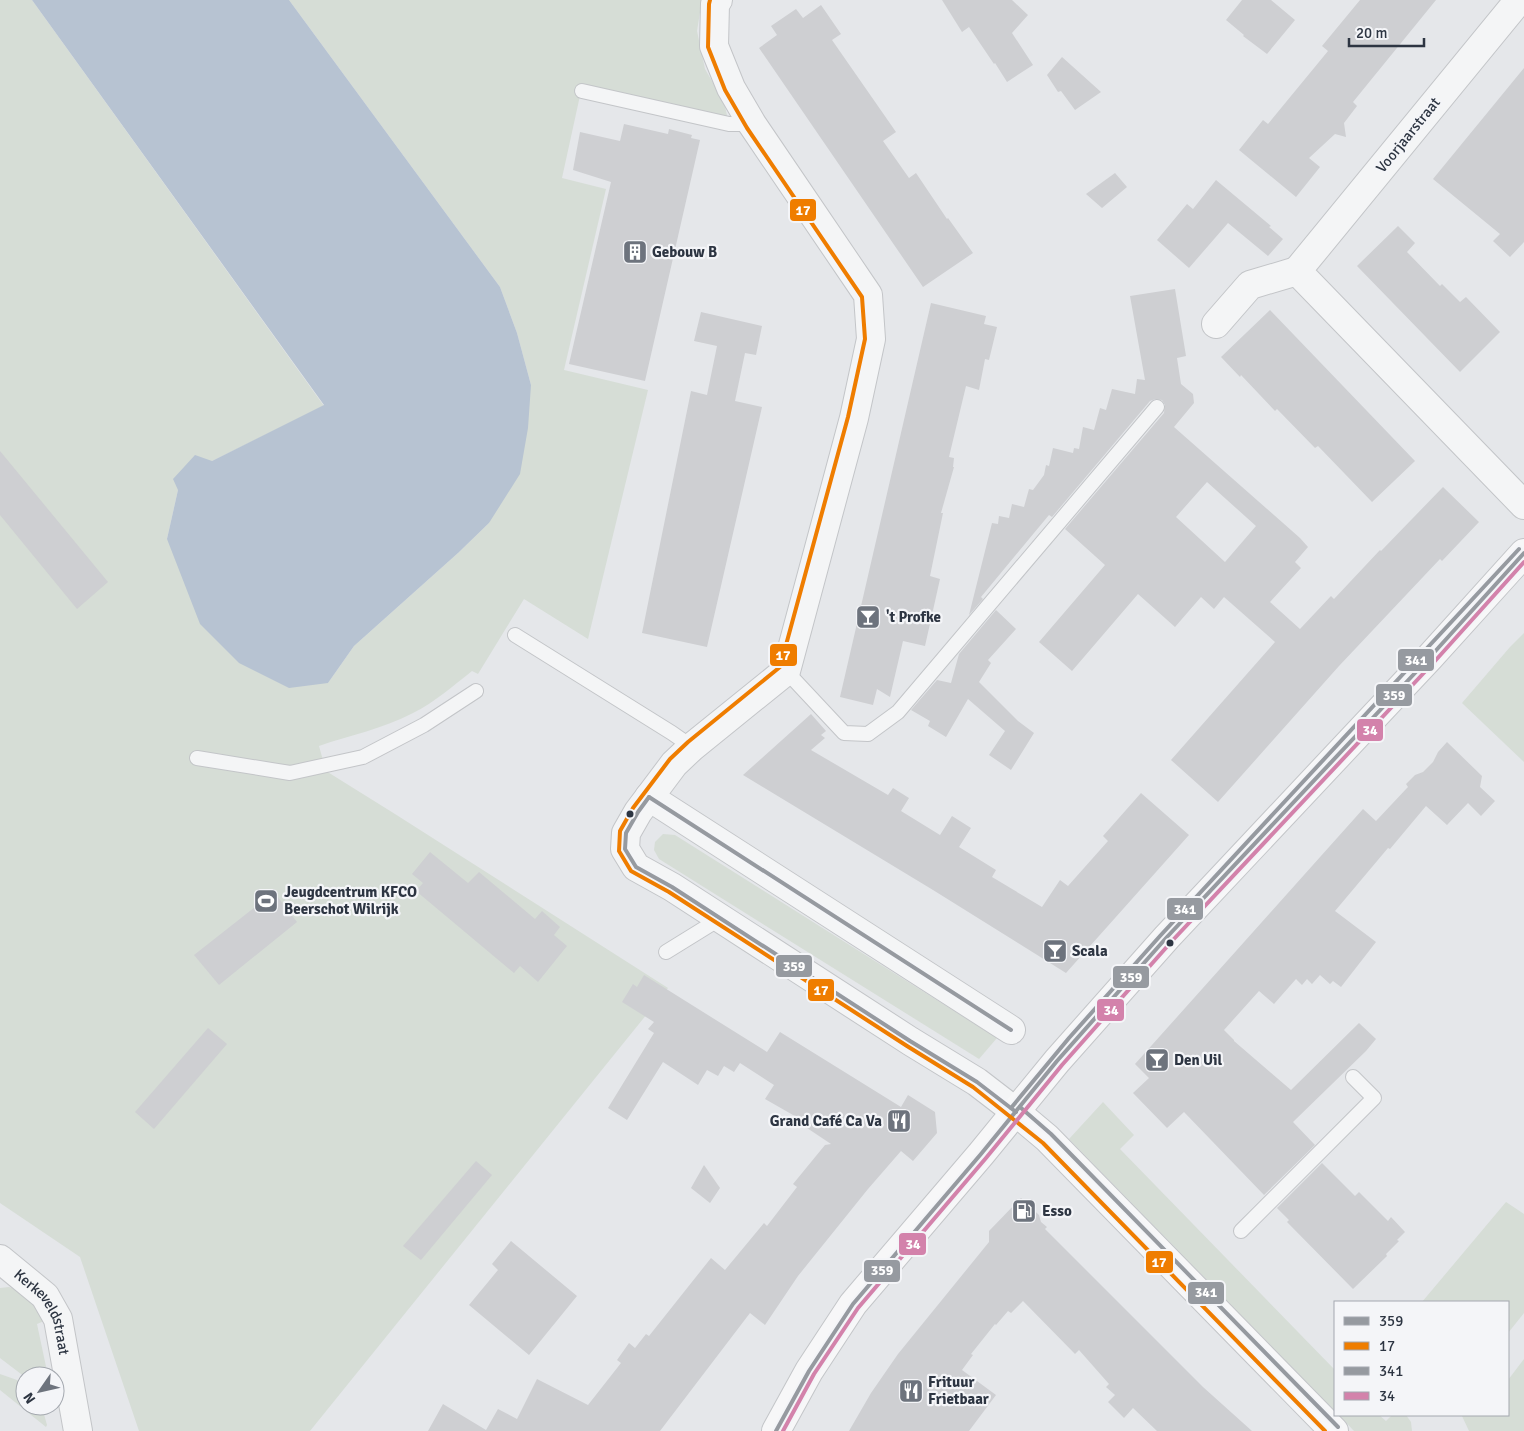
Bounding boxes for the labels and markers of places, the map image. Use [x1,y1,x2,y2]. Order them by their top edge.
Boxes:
building icon: Gebouw B [622,239,648,265]
place label: Gebouw B [652,243,717,261]
bar icon: 't Profke [855,604,881,630]
place label: 't Profke [886,608,941,626]
unlabelled marker [625,809,635,819]
place label: Jeugdcentrum KFCO Beerschot Wilrijk [284,883,417,918]
sports icon: Jeugdcentrum KFCO Beerschot Wilrijk [253,888,279,914]
bar icon: Scala [1042,938,1068,964]
unlabelled marker [1165,938,1175,948]
place label: Scala [1072,942,1108,960]
bar icon: Den Uil [1144,1047,1170,1073]
place label: Den Uil [1174,1051,1223,1069]
restaurant icon: Grand Café Ca Va [886,1108,912,1134]
place label: Grand Café Ca Va [770,1112,882,1130]
fuel station icon: Esso [1011,1198,1037,1224]
place label: Esso [1042,1202,1072,1220]
place label: Frituur Frietbaar [928,1373,989,1408]
restaurant icon: Frituur Frietbaar [898,1378,924,1404]

